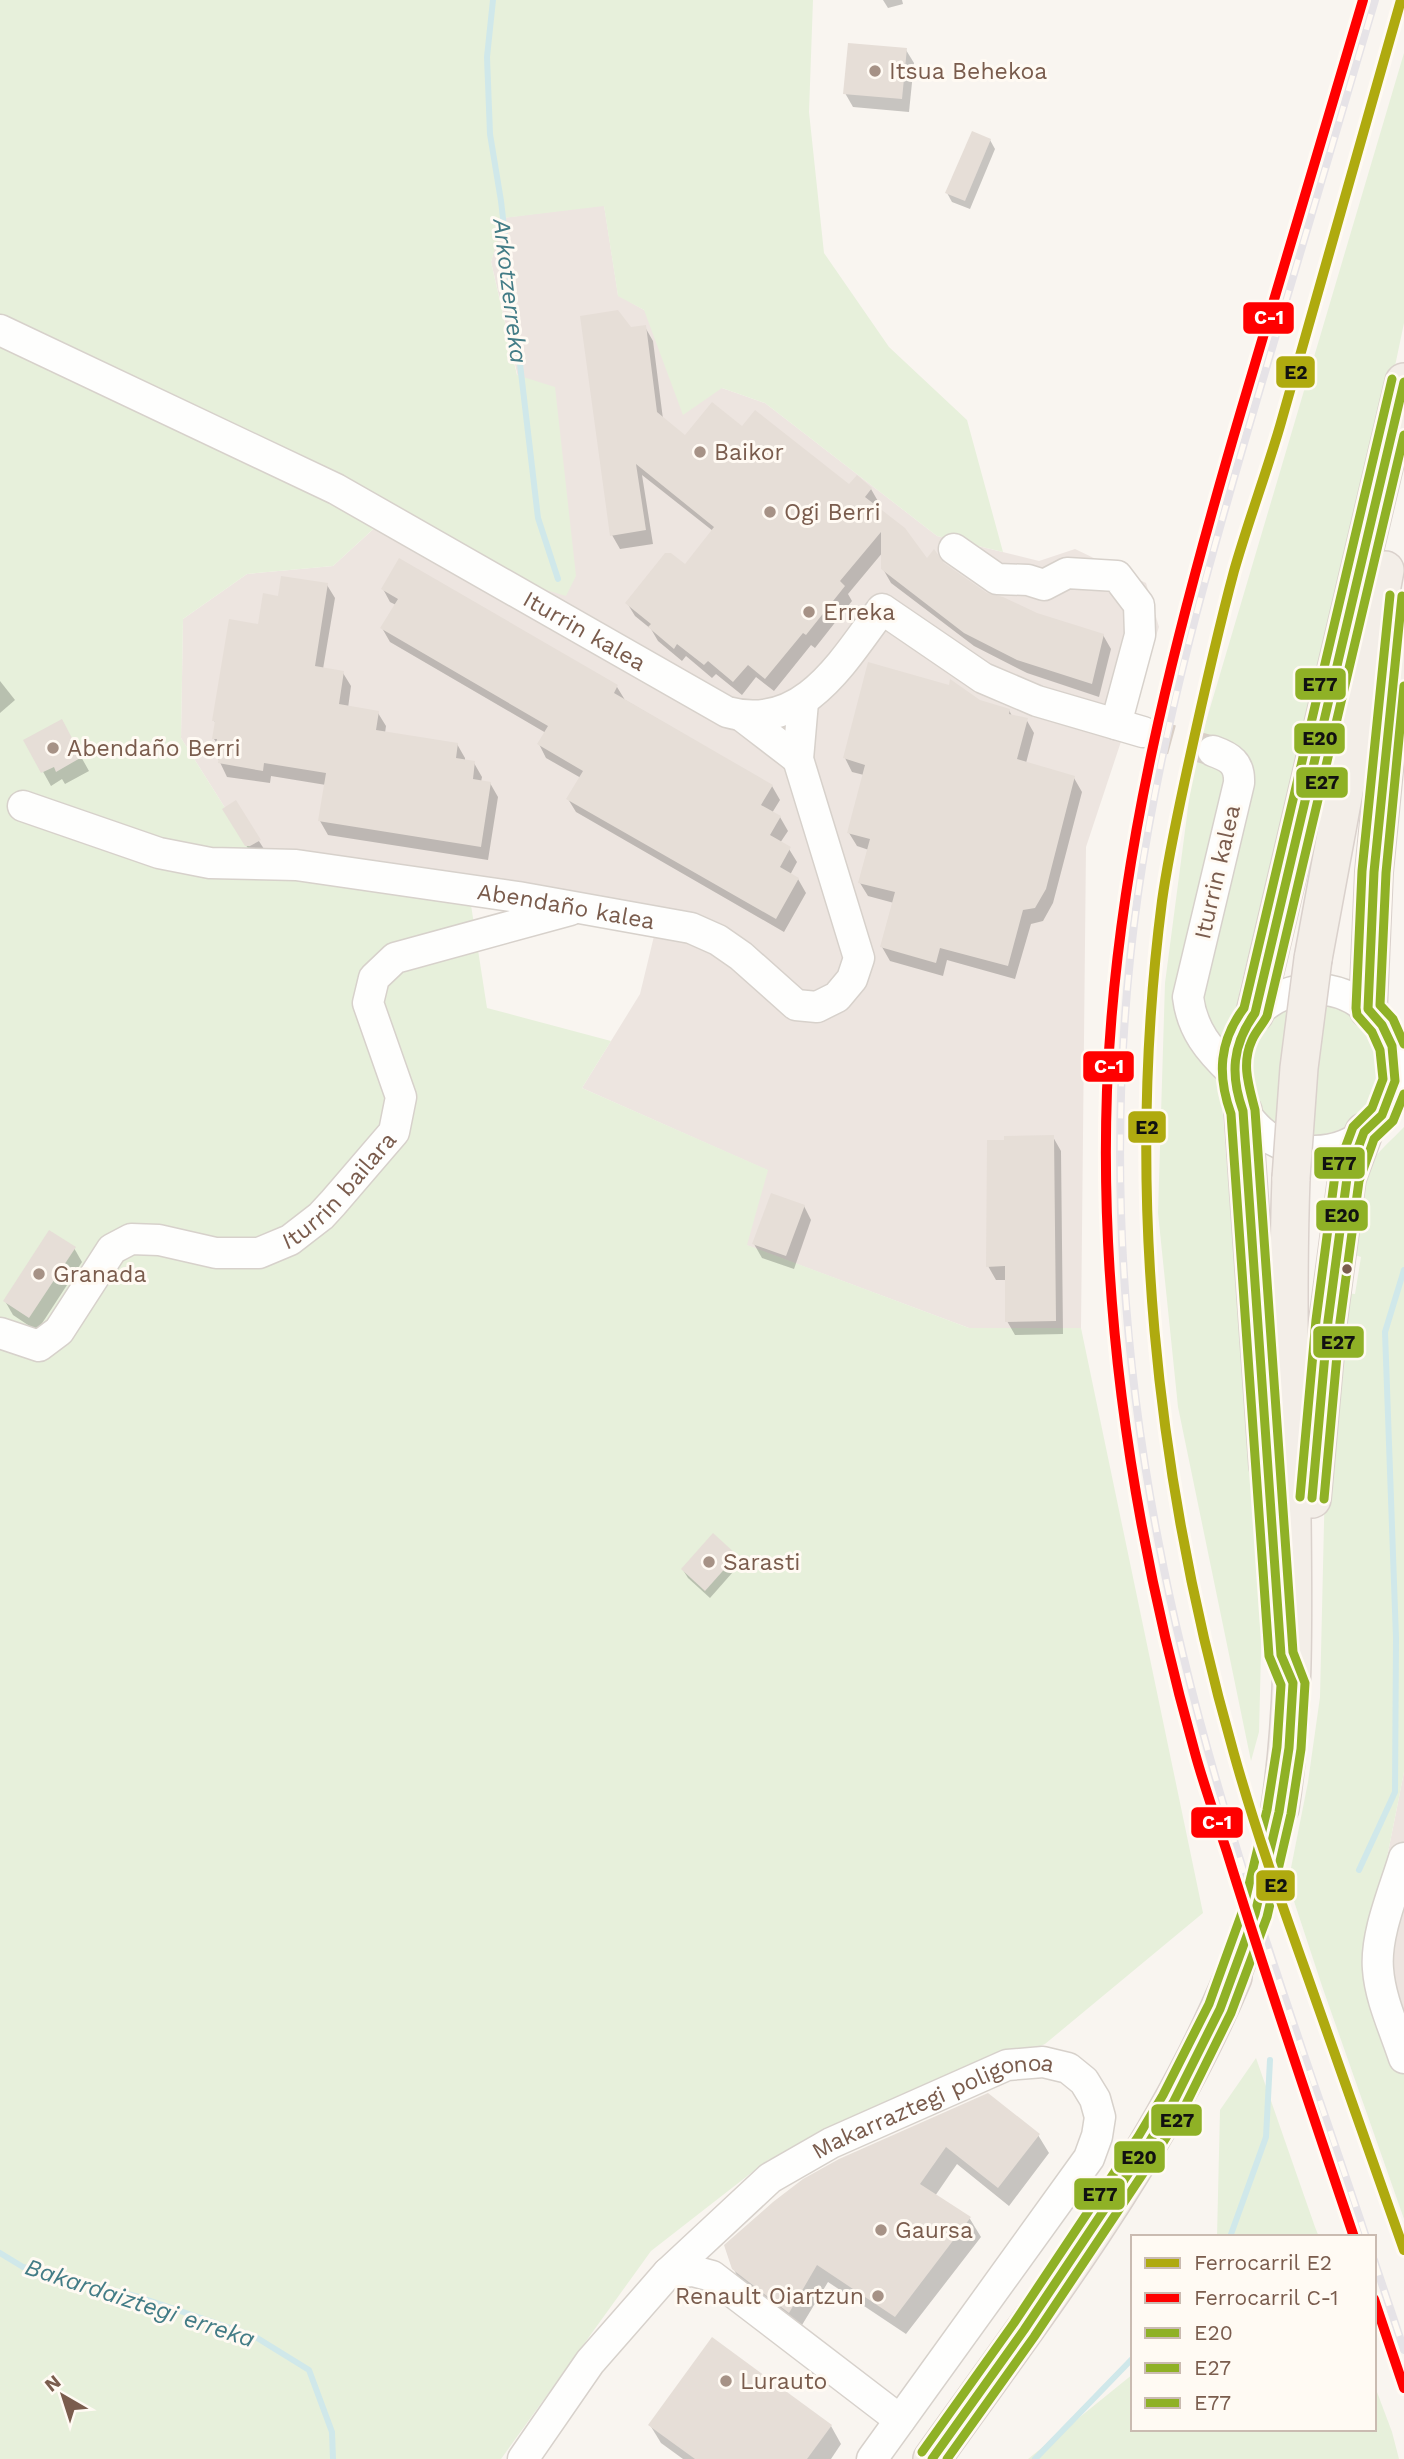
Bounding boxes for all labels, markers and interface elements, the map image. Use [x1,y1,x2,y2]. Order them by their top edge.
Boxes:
place label: Itsua Behekoa [889,58,1047,85]
marker: Itsua Behekoa [867,63,883,79]
water label: Arkotzerreka [487,216,533,365]
line badge: C-1 [1242,301,1295,335]
text: C-1 [1254,306,1284,329]
line badge: E2 [1275,355,1316,389]
text: E2 [1284,361,1308,384]
place label: Baikor [714,439,784,466]
marker: Baikor [692,444,708,460]
place label: Ogi Berri [784,499,881,526]
marker: Ogi Berri [762,504,778,520]
street label: Iturrin kalea [518,586,651,677]
place label: Erreka [823,599,895,626]
marker: Erreka [801,604,817,620]
line badge: E77 [1294,667,1347,701]
text: E77 [1302,673,1338,696]
line badge: E20 [1293,722,1346,755]
text: E20 [1302,727,1338,750]
place label: Abendaño Berri [67,735,241,762]
marker: Abendaño Berri [45,740,61,756]
line badge: E27 [1295,766,1349,799]
text: E27 [1305,771,1339,794]
street label: Iturrin kalea [1189,802,1246,942]
street label: Abendaño kalea [475,878,657,935]
line badge: C-1 [1082,1050,1135,1083]
text: C-1 [1094,1055,1124,1078]
line badge: E2 [1127,1110,1167,1144]
text: E2 [1135,1116,1159,1139]
street label: Iturrin bailara [279,1127,402,1256]
line badge: E77 [1313,1146,1366,1180]
text: E77 [1321,1152,1357,1175]
line badge: E20 [1315,1199,1369,1232]
text: E20 [1324,1204,1360,1227]
place label: Granada [53,1261,146,1288]
unlabelled marker [1340,1262,1354,1276]
marker: Granada [31,1266,47,1282]
line badge: E27 [1312,1325,1365,1359]
text: E27 [1321,1331,1355,1354]
place label: Sarasti [723,1549,801,1576]
marker: Sarasti [701,1554,717,1570]
line badge: C-1 [1190,1806,1244,1839]
text: C-1 [1202,1811,1232,1834]
line badge: E2 [1255,1869,1296,1902]
text: E2 [1264,1874,1288,1897]
street label: Makarraztegi poligonoa [807,2049,1057,2165]
line badge: E27 [1150,2103,1203,2137]
text: E27 [1160,2109,1194,2132]
line badge: E20 [1113,2140,1166,2174]
text: E20 [1121,2146,1157,2169]
line badge: E77 [1073,2177,1126,2211]
text: E77 [1082,2183,1118,2206]
place label: Gaursa [895,2217,973,2244]
marker: Gaursa [873,2222,889,2238]
legend [1131,2235,1376,2431]
text: Ferrocarril E2 [1194,2250,1332,2275]
water label: Bakardaiztegi erreka [22,2253,259,2353]
place label: Renault Oiartzun [675,2283,864,2310]
text: Ferrocarril C-1 [1194,2285,1339,2310]
marker: Renault Oiartzun [870,2288,886,2304]
text: E20 [1194,2320,1233,2345]
text: E27 [1194,2355,1231,2380]
north arrow [28,2361,98,2431]
place label: Lurauto [740,2368,827,2395]
text: N [40,2370,65,2397]
marker: Lurauto [718,2373,734,2389]
text: E77 [1194,2390,1231,2415]

